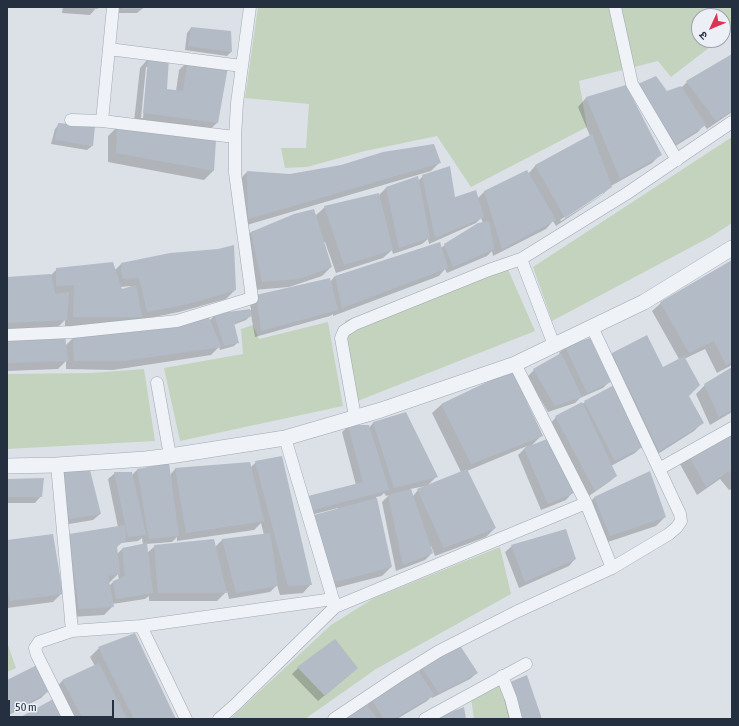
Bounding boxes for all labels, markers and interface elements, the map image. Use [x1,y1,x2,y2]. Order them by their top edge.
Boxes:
north arrow [691,8,731,48]
text: उ [697,29,710,42]
scale bar [10,692,116,718]
text: 50 m [15,700,37,714]

